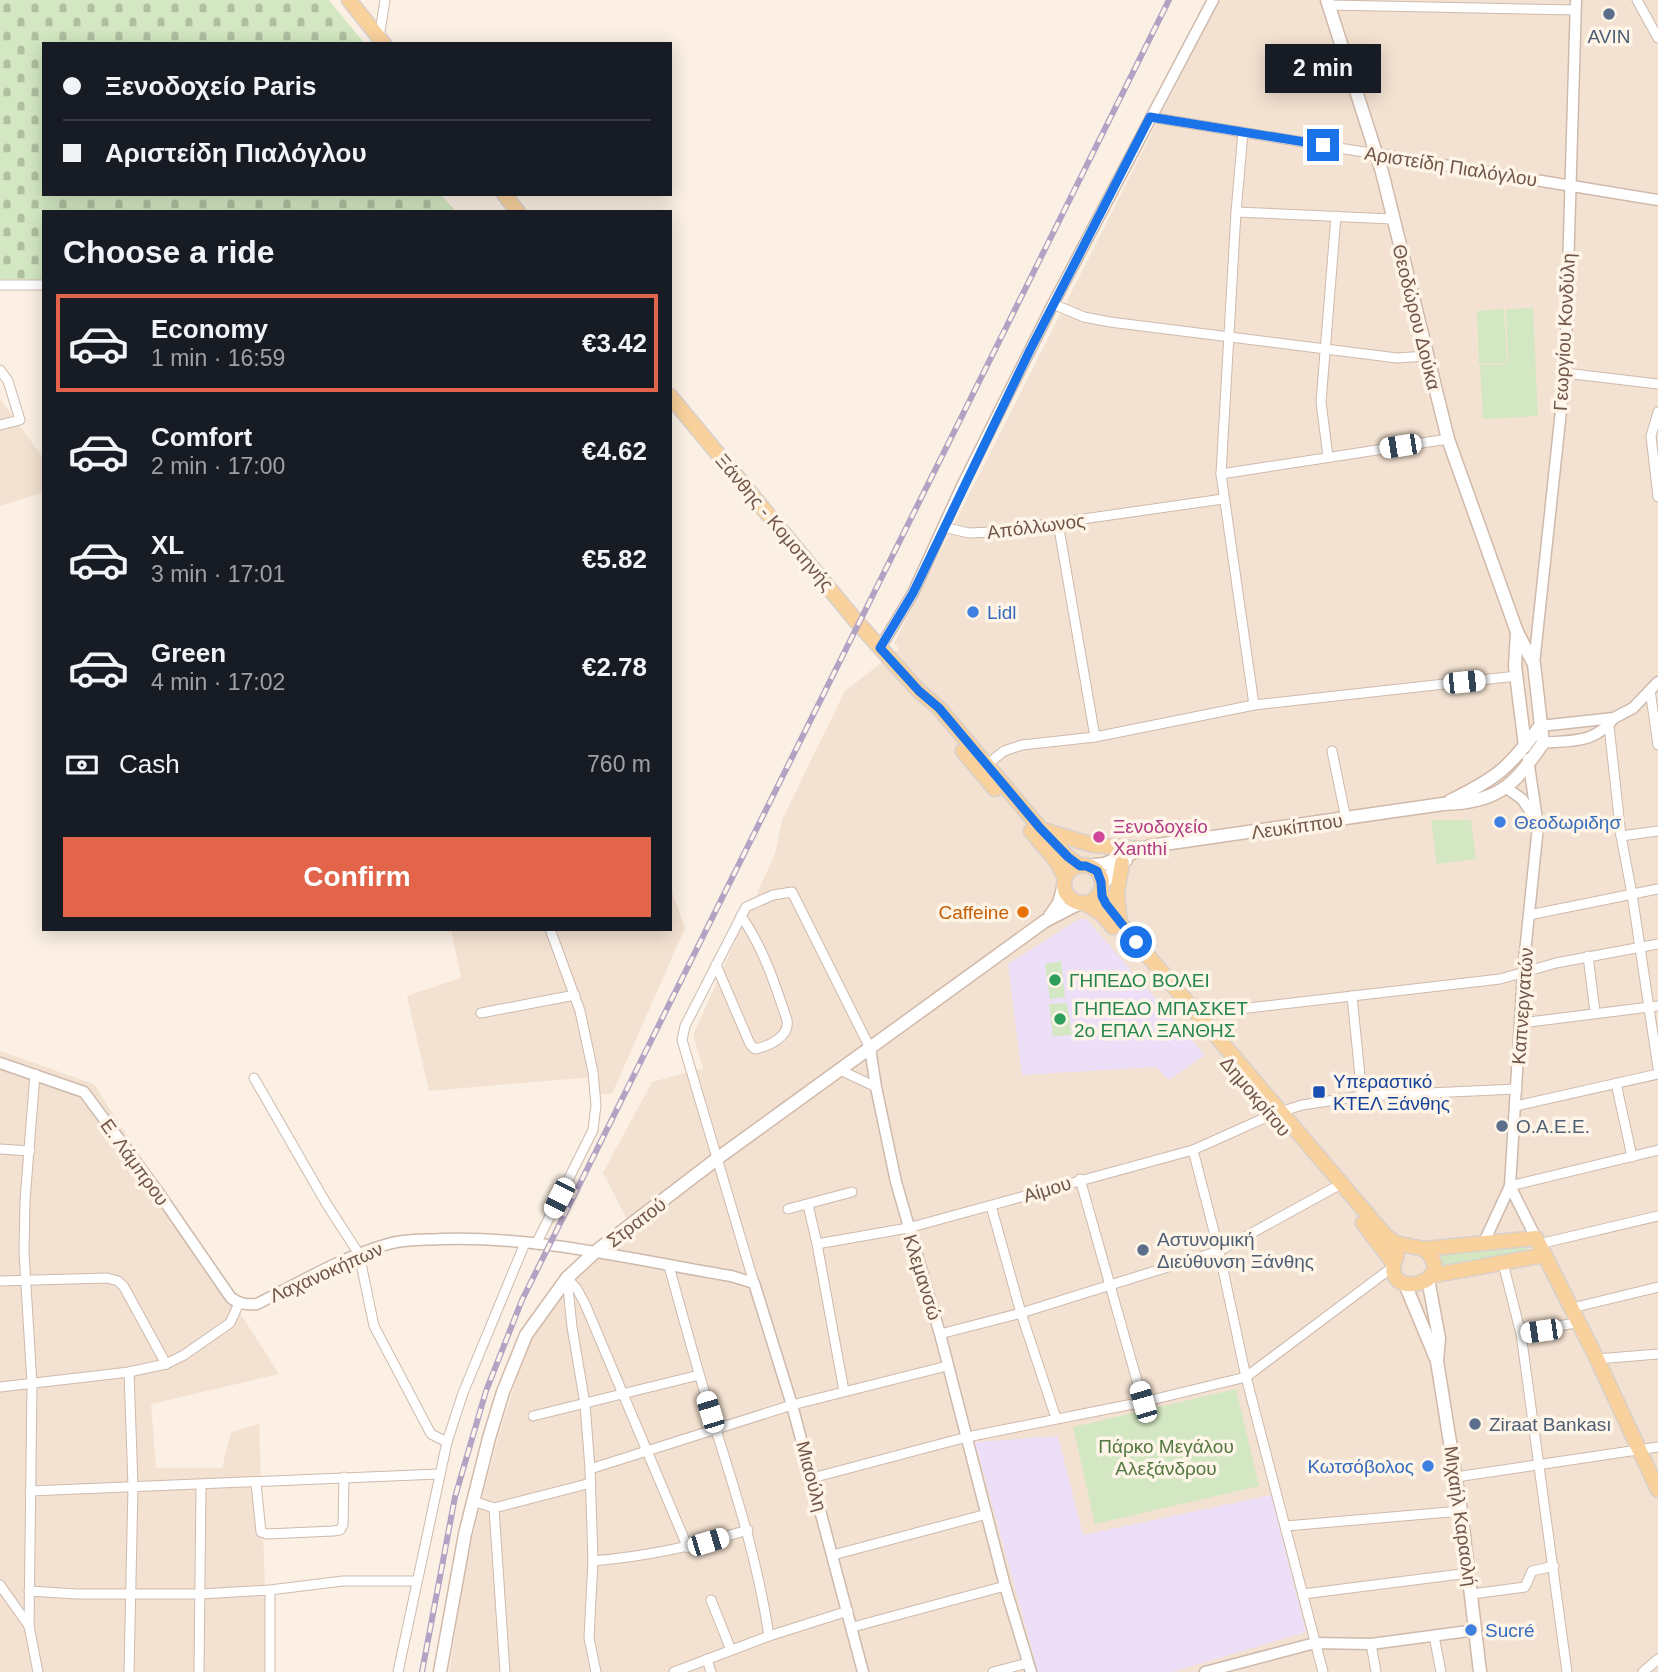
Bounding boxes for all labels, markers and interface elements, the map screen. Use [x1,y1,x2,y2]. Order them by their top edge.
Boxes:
marker: AVIN [1601,6,1617,22]
place label: AVIN [1588,26,1630,47]
callout: 2 min [1265,44,1381,92]
text: 2 min [1293,55,1353,81]
text: Ξενοδοχείο Paris [105,71,316,101]
route end [1307,129,1339,161]
text: Αριστείδη Πιαλόγλου [105,138,367,168]
street label: Αριστείδη Πιαλόγλου [1363,142,1539,191]
text: Choose a ride [63,234,275,270]
street label: Θεοδώρου Δούκα [1388,242,1445,392]
street label: Γεωργίου Κονδύλη [1550,253,1579,412]
icon: car [67,312,130,375]
text: Economy [151,314,268,344]
text: €3.42 [582,328,647,358]
text: 1 min · 16:59 [151,345,285,371]
icon: car [67,420,130,483]
text: Comfort [151,422,252,452]
car [1378,432,1423,460]
text: €4.62 [582,436,647,466]
street label: Ξάνθης - Κομοτηνής [711,450,838,595]
text: 2 min · 17:00 [151,453,285,479]
street label: Απόλλωνος [986,510,1086,543]
icon: car [67,528,130,591]
text: XL [151,530,184,560]
text: €5.82 [582,544,647,574]
text: 3 min · 17:01 [151,561,285,587]
place label: Lidl [987,602,1017,623]
marker: Lidl [965,604,981,620]
icon: car [67,636,130,699]
text: Green [151,638,226,668]
text: €2.78 [582,652,647,682]
text: 4 min · 17:02 [151,669,285,695]
car [1443,669,1486,695]
icon: cash [63,746,101,784]
text: Cash [119,749,180,779]
text: 760 m [587,751,651,777]
street label: Λευκίππου [1250,810,1344,843]
place label: Θεοδωριδησ [1514,812,1621,833]
marker: Θεοδωριδησ [1492,814,1508,830]
place label: Ξενοδοχείο Xanthi [1113,816,1208,859]
marker: Ξενοδοχείο Xanthi [1091,829,1107,845]
button: Confirm [63,837,651,917]
place label: Caffeine [939,902,1009,923]
marker: Caffeine [1015,904,1031,920]
route start [1120,926,1152,958]
street label: Καπνεργατών [1508,947,1537,1065]
place label: ΓΗΠΕΔΟ ΒΟΛΕΙ [1069,970,1210,991]
marker: ΓΗΠΕΔΟ ΒΟΛΕΙ [1047,972,1063,988]
place label: ΓΗΠΕΔΟ ΜΠΑΣΚΕΤ 2ο ΕΠΑΛ ΞΑΝΘΗΣ [1074,998,1248,1041]
marker: ΓΗΠΕΔΟ ΜΠΑΣΚΕΤ 2ο ΕΠΑΛ ΞΑΝΘΗΣ [1052,1011,1068,1027]
street label: Δημοκρίτου [1216,1052,1295,1140]
place label: Υπεραστικό ΚΤΕΛ Ξάνθης [1333,1071,1450,1114]
marker: Υπεραστικό ΚΤΕΛ Ξάνθης [1311,1084,1327,1100]
street label: Ε. Λάμπρου [96,1115,173,1210]
place label: Ο.Α.Ε.Ε. [1516,1116,1590,1137]
marker: Ο.Α.Ε.Ε. [1494,1118,1510,1134]
street label: Αίμου [1021,1172,1074,1207]
car [541,1175,578,1221]
street label: Στρατού [603,1193,670,1251]
place label: Αστυνομική Διεύθυνση Ξάνθης [1157,1229,1314,1272]
street label: Κλεμανσώ [900,1232,946,1323]
street label: Λαχανοκήπων [266,1238,386,1307]
marker: Αστυνομική Διεύθυνση Ξάνθης [1135,1242,1151,1258]
car [1519,1318,1564,1344]
car [1128,1379,1159,1425]
car [694,1389,727,1435]
place label: Ziraat Bankası [1489,1414,1612,1435]
marker: Ziraat Bankası [1467,1416,1483,1432]
park label: Πάρκο Μεγάλου Αλεξάνδρου [1098,1436,1234,1479]
street label: Μιαούλη [792,1439,831,1514]
street label: Μιχαήλ Καραολή [1440,1445,1481,1588]
place label: Κωτσόβολος [1307,1456,1414,1477]
marker: Κωτσόβολος [1420,1458,1436,1474]
car [685,1526,732,1558]
place label: Sucré [1485,1620,1535,1641]
marker: Sucré [1463,1622,1479,1638]

